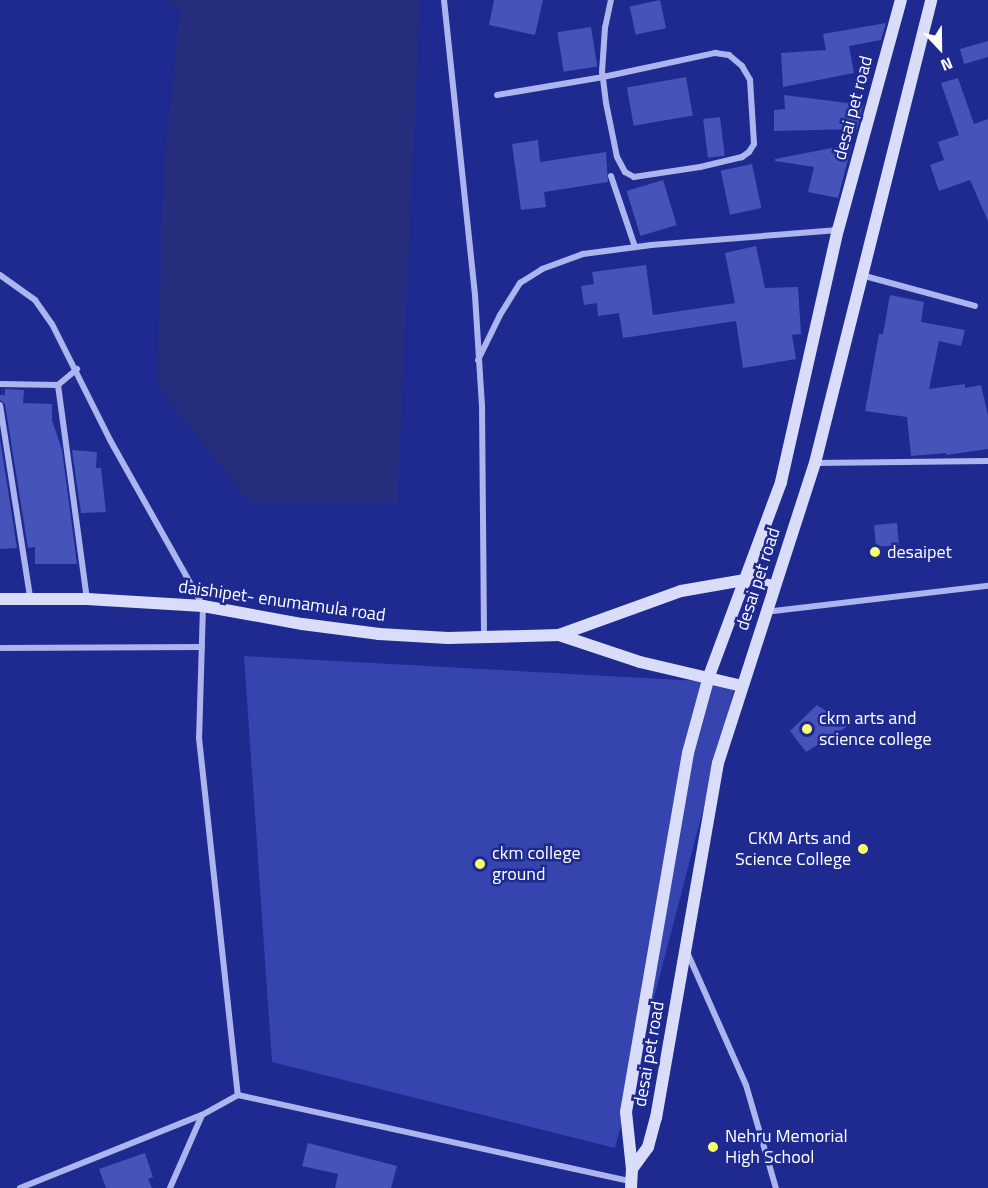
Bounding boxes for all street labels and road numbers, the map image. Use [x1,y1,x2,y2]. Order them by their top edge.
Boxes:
street label: desai pet road [829,54,877,162]
street label: desai pet road [731,525,785,633]
street label: daishipet- enumamula road [177,576,387,626]
street label: desai pet road [629,1000,669,1108]

